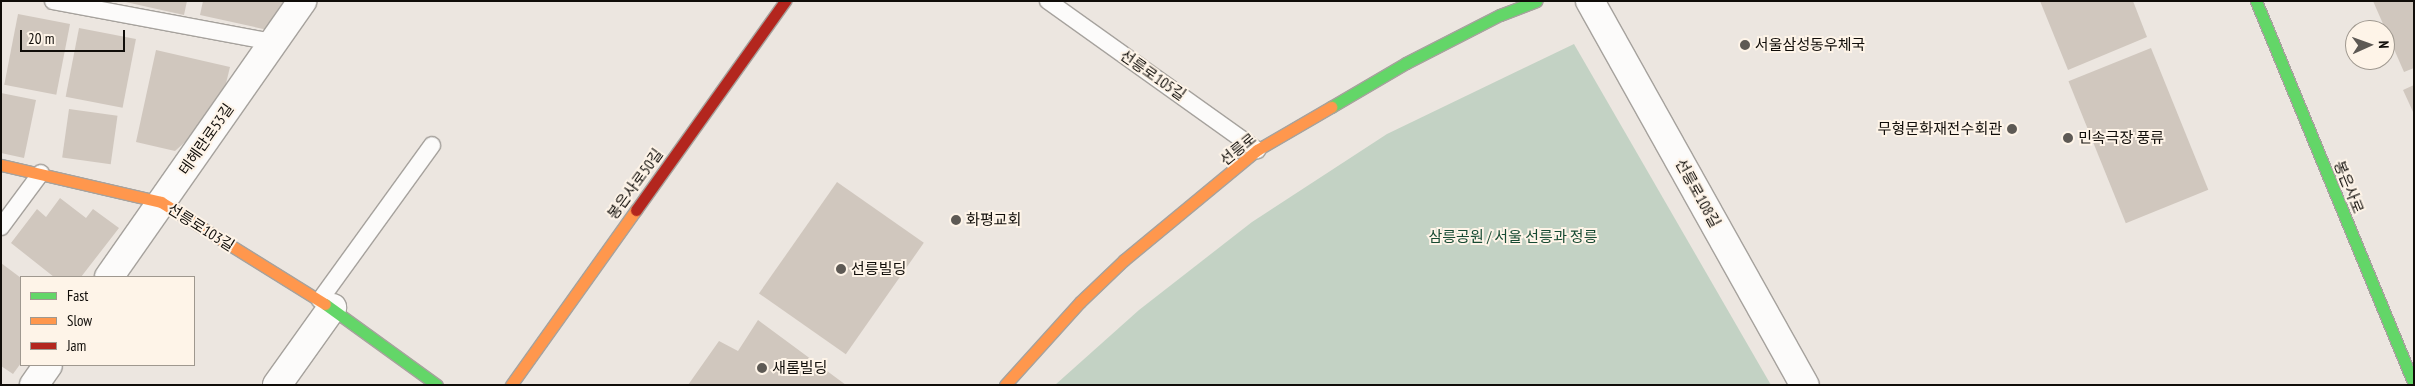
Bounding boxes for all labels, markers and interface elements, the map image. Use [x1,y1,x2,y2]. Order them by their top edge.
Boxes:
scale bar [22,20,128,52]
north arrow [2345,20,2395,70]
text: 20 m [28,29,54,48]
place label: 서울삼성동우체국 [1755,36,1865,54]
marker: 서울삼성동우체국 [1739,39,1751,51]
text: N [2375,40,2393,49]
street label: 선릉로105길 [1117,46,1189,104]
street label: 테헤란로53길 [175,100,237,178]
place label: 무형문화재전수회관 [1878,120,2002,138]
marker: 무형문화재전수회관 [2006,123,2018,135]
street label: 선릉로 [1216,129,1260,169]
place label: 민속극장 풍류 [2078,129,2164,147]
marker: 민속극장 풍류 [2062,132,2074,144]
street label: 봉은사로50길 [603,145,667,223]
street label: 선릉로108길 [1672,156,1724,230]
street label: 봉은사로 [2330,158,2368,216]
street label: 선릉로103길 [164,199,238,255]
place label: 화평교회 [966,211,1021,229]
marker: 화평교회 [950,214,962,226]
park label: 삼릉공원 / 서울 선릉과 정릉 [1429,228,1597,246]
place label: 선릉빌딩 [851,260,906,278]
marker: 선릉빌딩 [835,263,847,275]
legend [20,276,195,366]
text: Fast [67,286,88,305]
text: Slow [67,311,92,330]
text: Jam [67,336,86,355]
place label: 새롬빌딩 [772,359,827,377]
marker: 새롬빌딩 [756,362,768,374]

